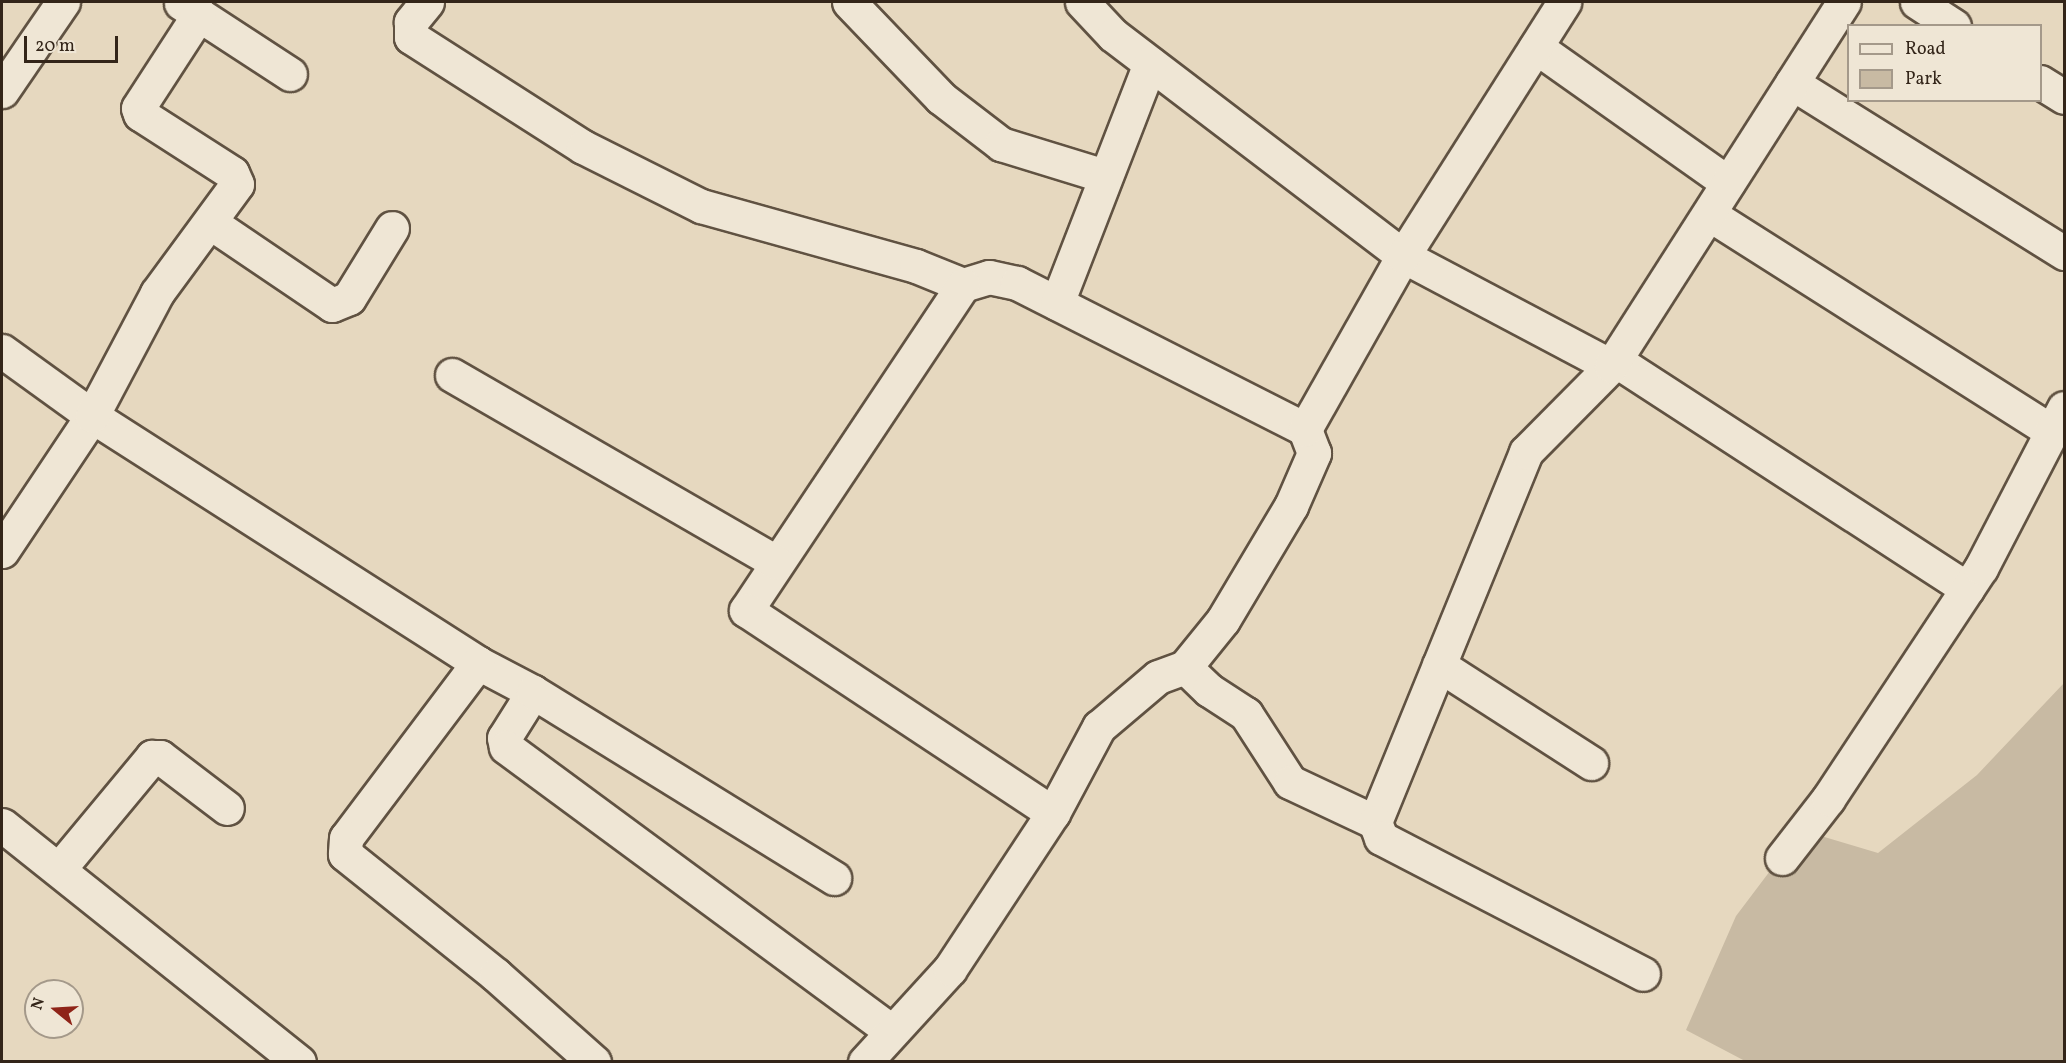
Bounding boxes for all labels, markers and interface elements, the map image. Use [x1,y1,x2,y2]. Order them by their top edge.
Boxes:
scale bar [27,24,122,62]
legend [1847,24,2042,102]
text: 20 m [35,34,75,59]
text: Road [1905,37,1946,62]
text: Park [1905,67,1942,92]
north arrow [24,979,84,1039]
text: N [27,995,51,1013]

